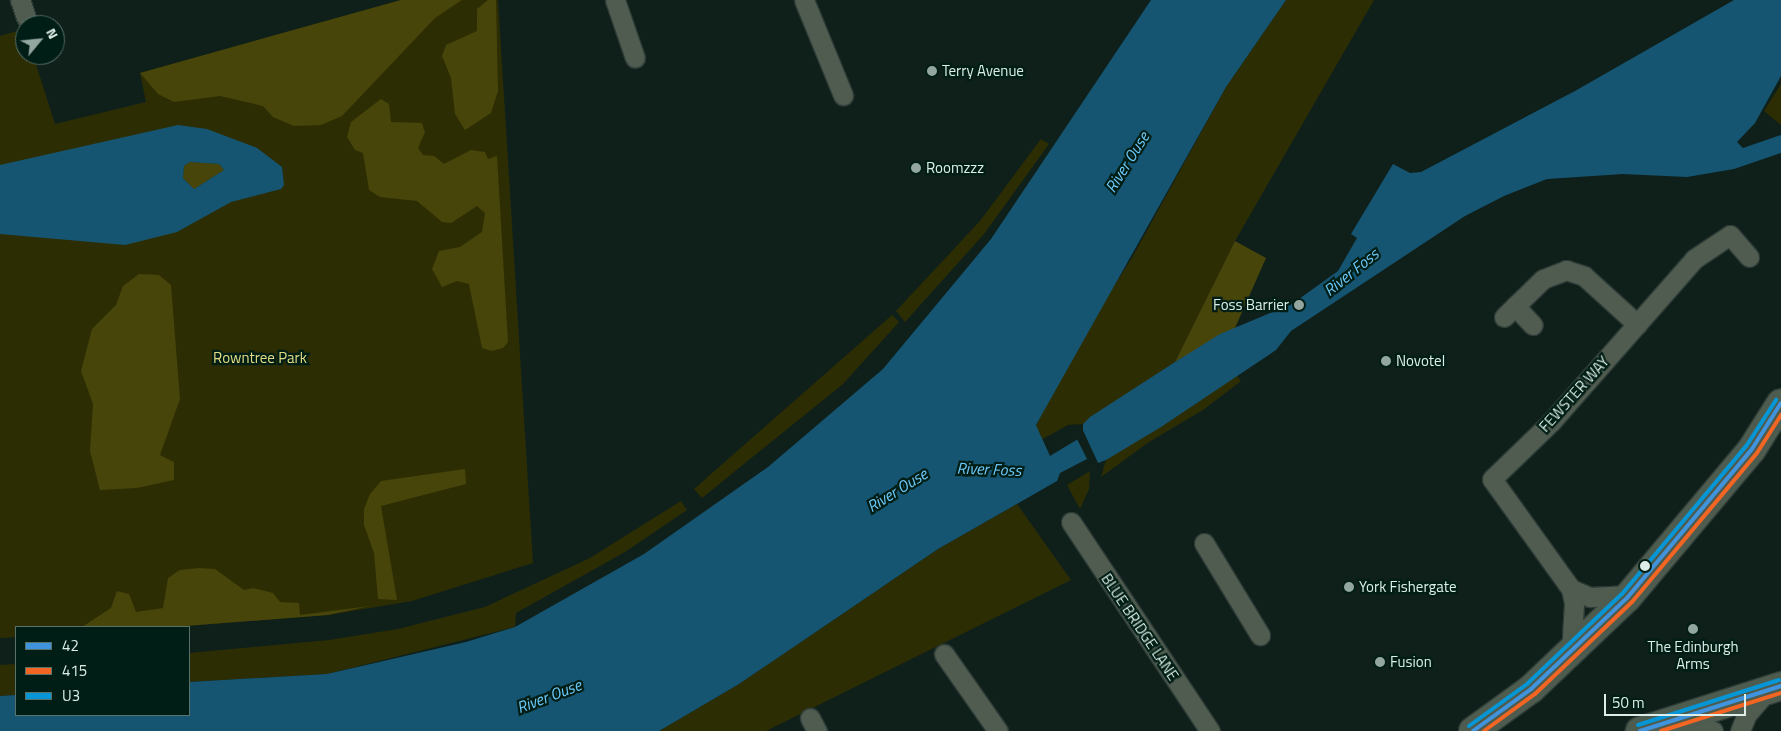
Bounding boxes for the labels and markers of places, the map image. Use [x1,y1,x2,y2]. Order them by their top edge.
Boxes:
place label: Terry Avenue [942,62,1024,80]
marker: Terry Avenue [926,65,938,77]
place label: Roomzzz [926,159,984,177]
marker: Roomzzz [910,162,922,174]
place label: Foss Barrier [1213,296,1289,314]
marker: Foss Barrier [1293,299,1305,311]
place label: Novotel [1396,352,1445,370]
marker: Novotel [1380,355,1392,367]
unlabelled marker [1640,561,1650,571]
place label: York Fishergate [1359,578,1457,596]
marker: York Fishergate [1343,581,1355,593]
marker: The Edinburgh Arms [1687,623,1699,635]
place label: The Edinburgh Arms [1648,637,1738,672]
place label: Fusion [1390,653,1432,671]
marker: Fusion [1374,656,1386,668]

